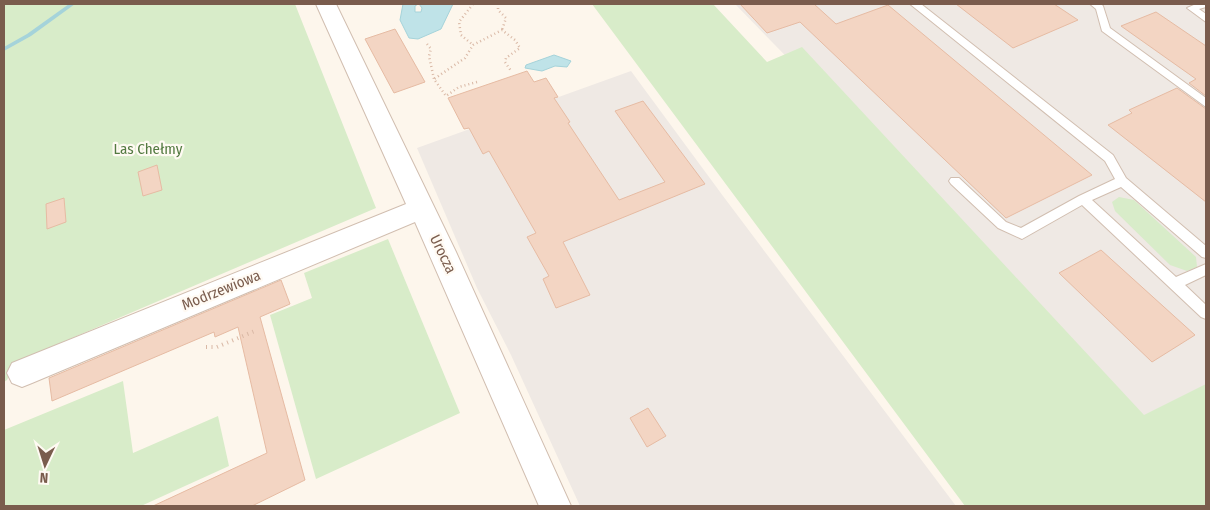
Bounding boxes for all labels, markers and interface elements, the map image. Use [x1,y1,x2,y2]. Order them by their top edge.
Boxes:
park label: Las Chełmy [113,140,183,158]
street label: Urocza [426,232,460,276]
street label: Modrzewiowa [179,266,263,314]
north arrow [20,440,70,490]
text: N [39,469,49,486]

